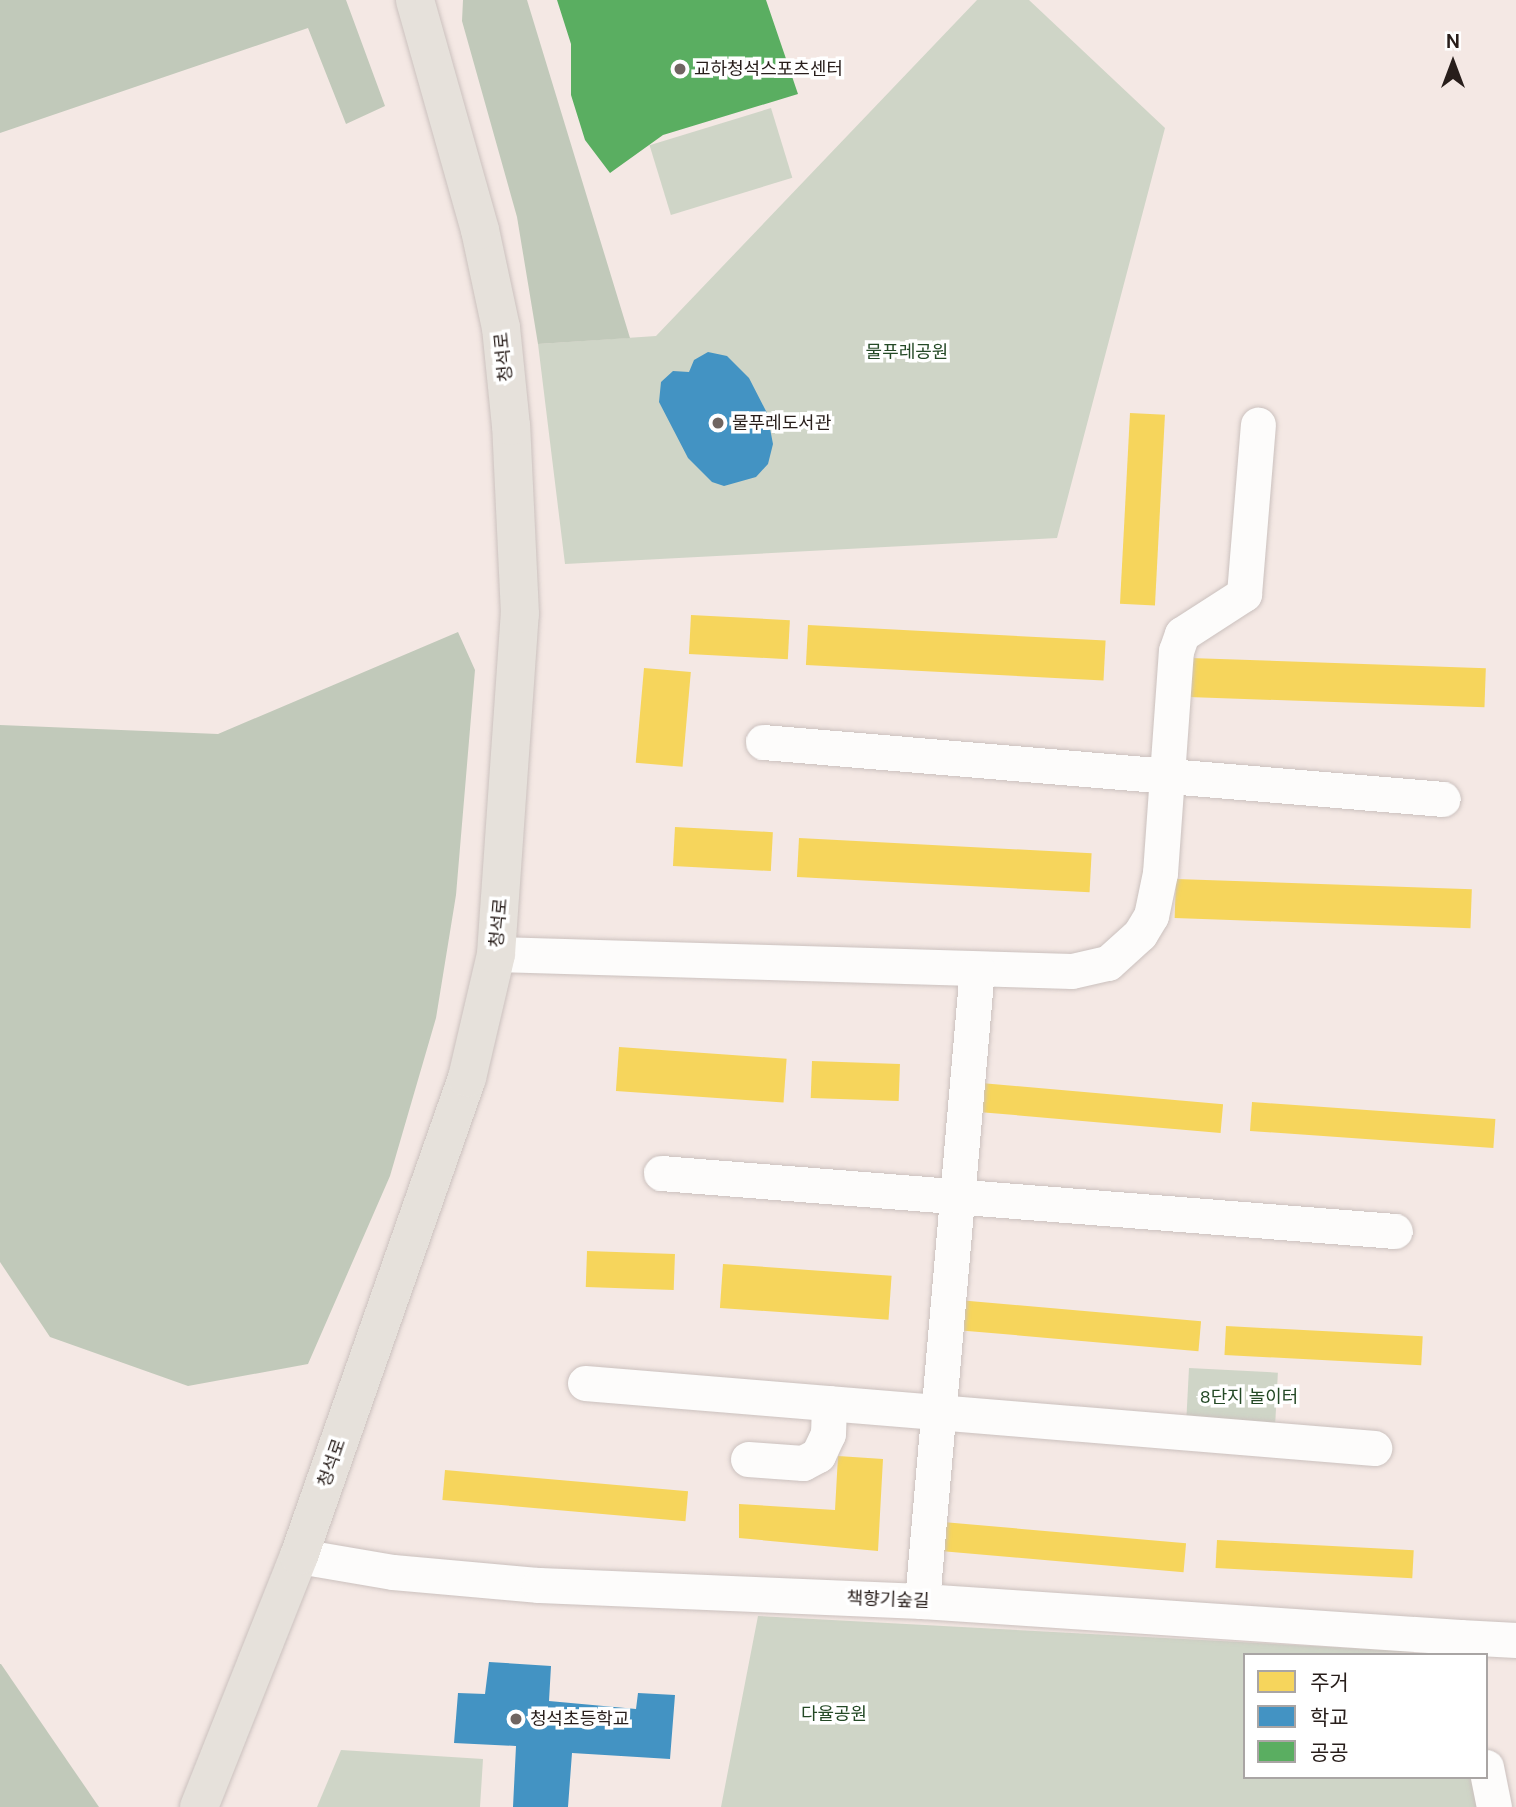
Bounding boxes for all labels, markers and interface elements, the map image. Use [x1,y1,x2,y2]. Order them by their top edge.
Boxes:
north arrow [1418,28,1488,98]
text: N [1446,29,1460,54]
place label: 교하청석스포츠센터 [694,58,843,80]
marker: 교하청석스포츠센터 [672,61,688,77]
street label: 청석로 [491,331,517,383]
park label: 물푸레공원 [866,341,948,363]
place label: 물푸레도서관 [732,412,831,434]
marker: 물푸레도서관 [710,415,726,431]
street label: 청석로 [486,897,512,949]
park label: 8단지 놀이터 [1200,1386,1298,1408]
street label: 청석로 [314,1436,350,1490]
street label: 책향기숲길 [846,1588,930,1612]
legend [1243,1653,1488,1779]
text: 주거 [1310,1669,1349,1697]
park label: 다율공원 [801,1703,867,1725]
text: 학교 [1310,1704,1349,1732]
place label: 청석초등학교 [530,1708,629,1730]
marker: 청석초등학교 [508,1711,524,1727]
text: 공공 [1310,1739,1349,1767]

